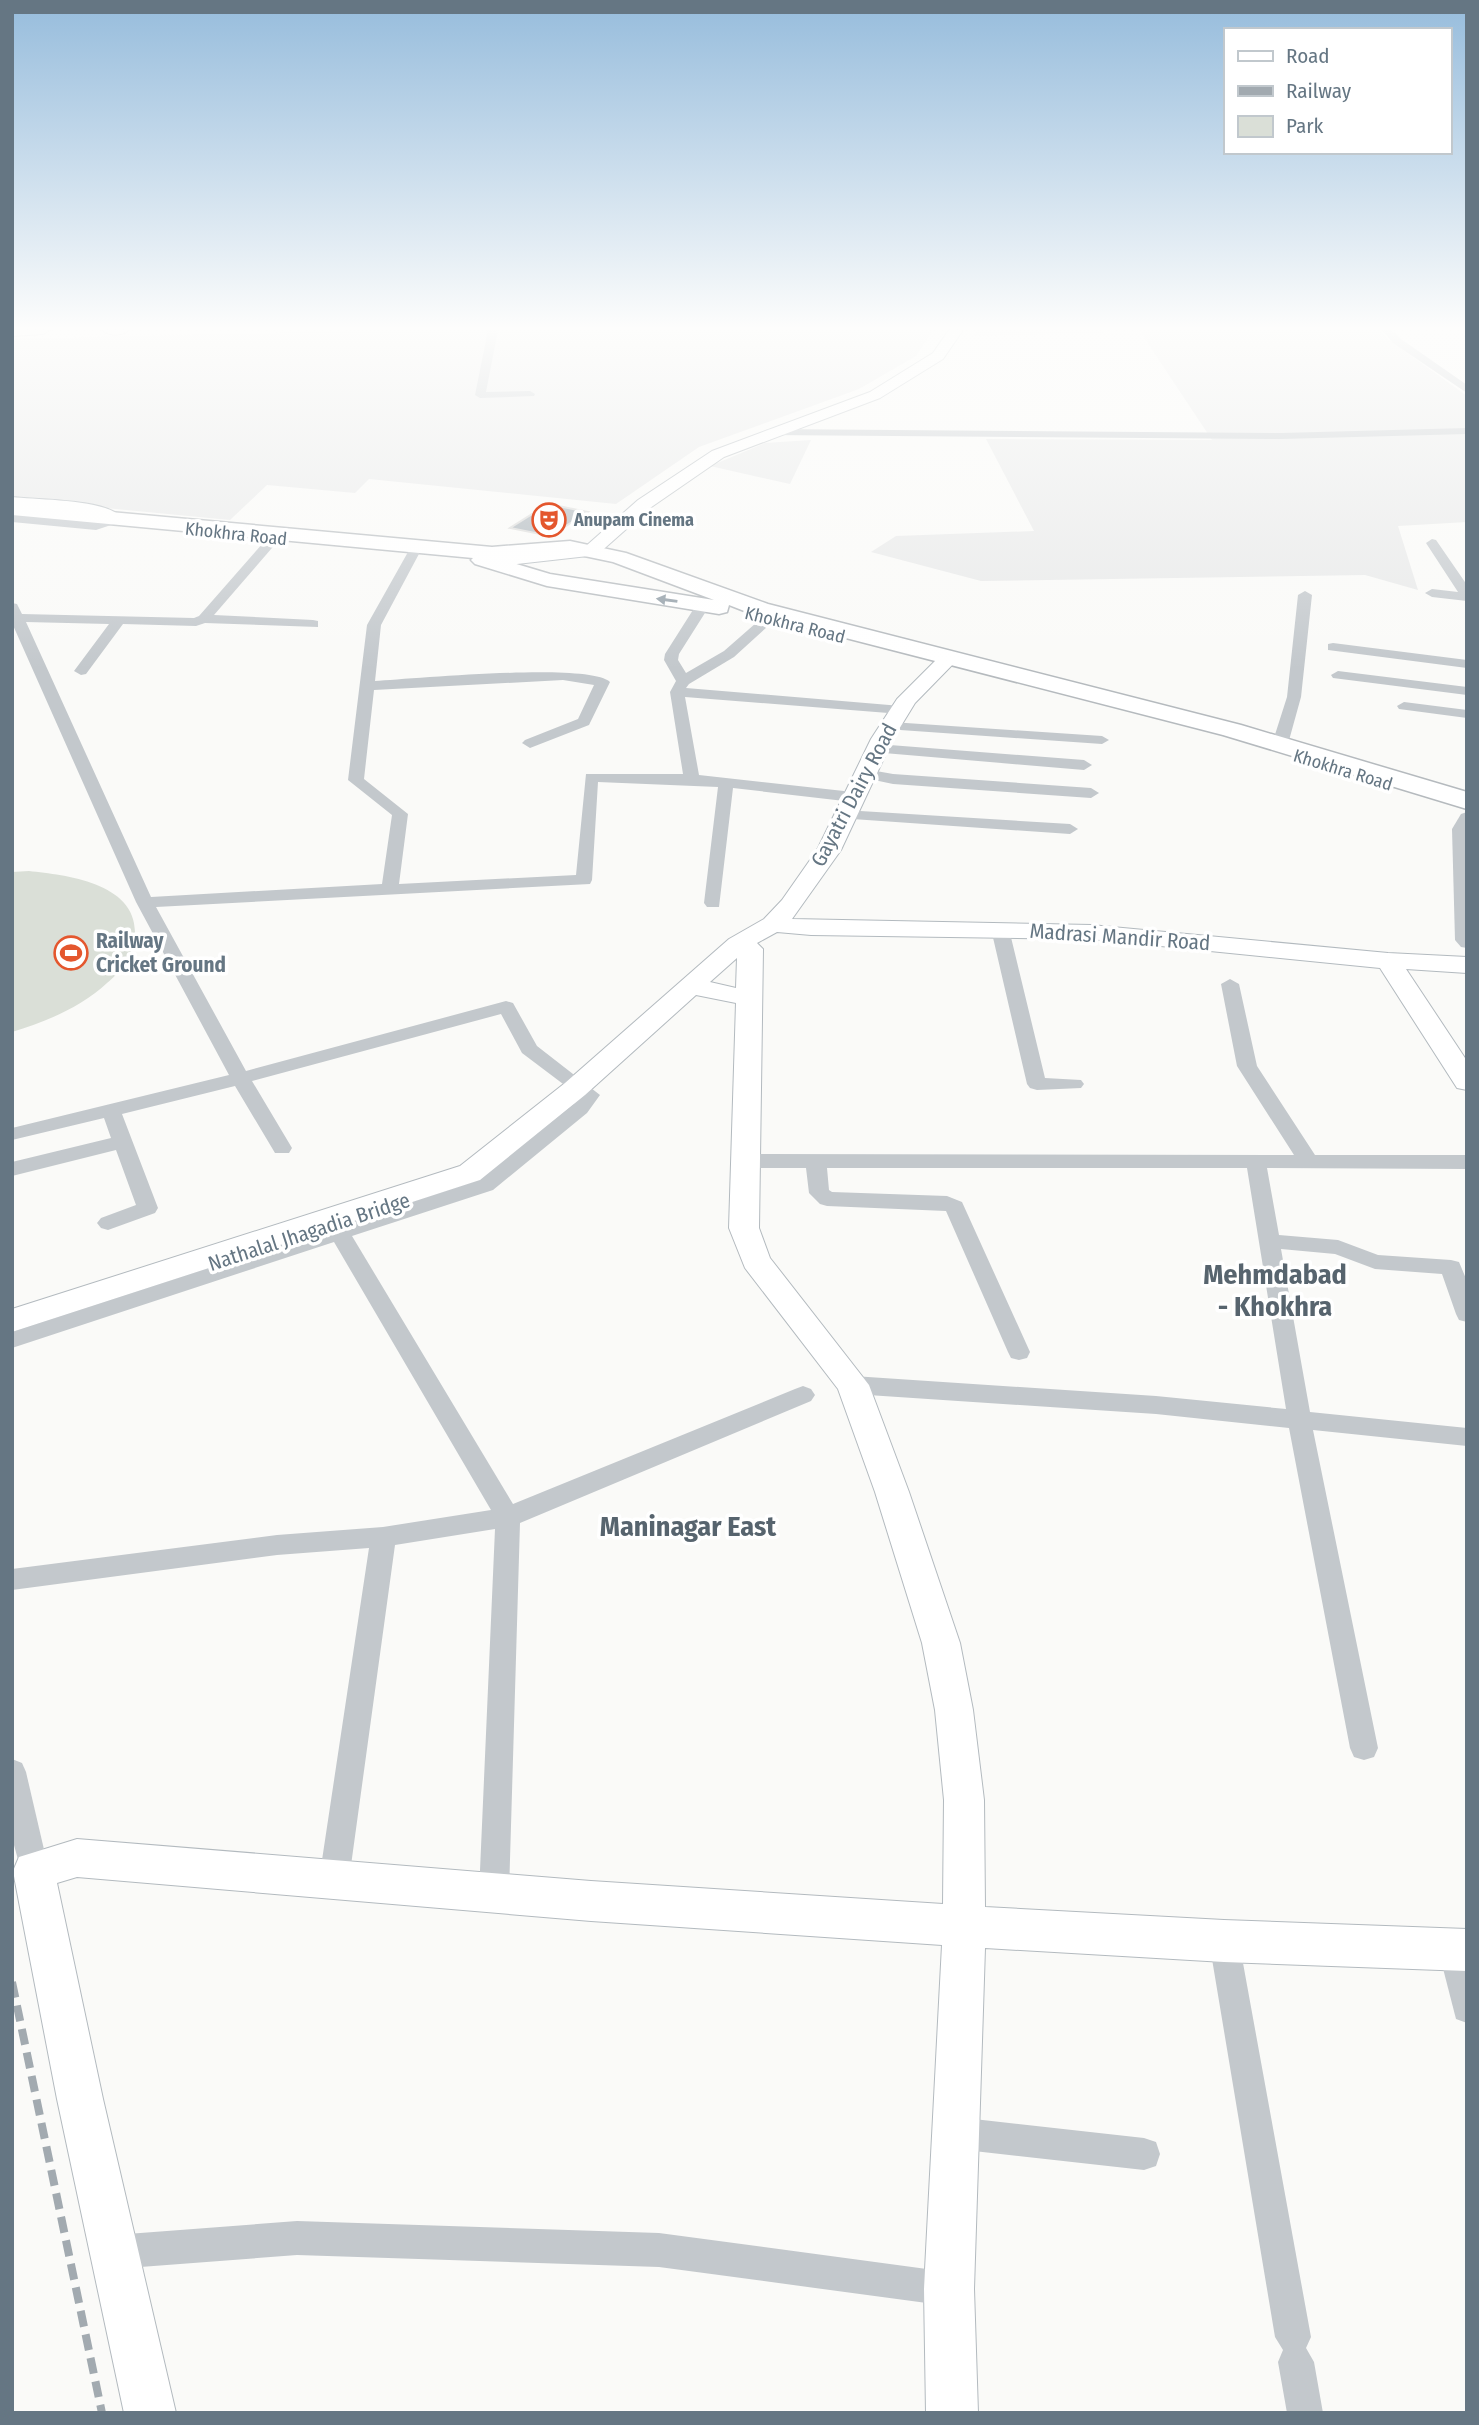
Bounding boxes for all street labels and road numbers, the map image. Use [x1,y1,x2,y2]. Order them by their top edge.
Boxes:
street label: Khokhra Road [184,518,288,550]
street label: Khokhra Road [743,602,847,648]
street label: Gayatri Dairy Road [805,719,903,871]
street label: Khokhra Road [1291,745,1395,795]
street label: Madrasi Mandir Road [1029,918,1211,956]
street label: Nathalal Jhagadia Bridge [205,1187,413,1277]

